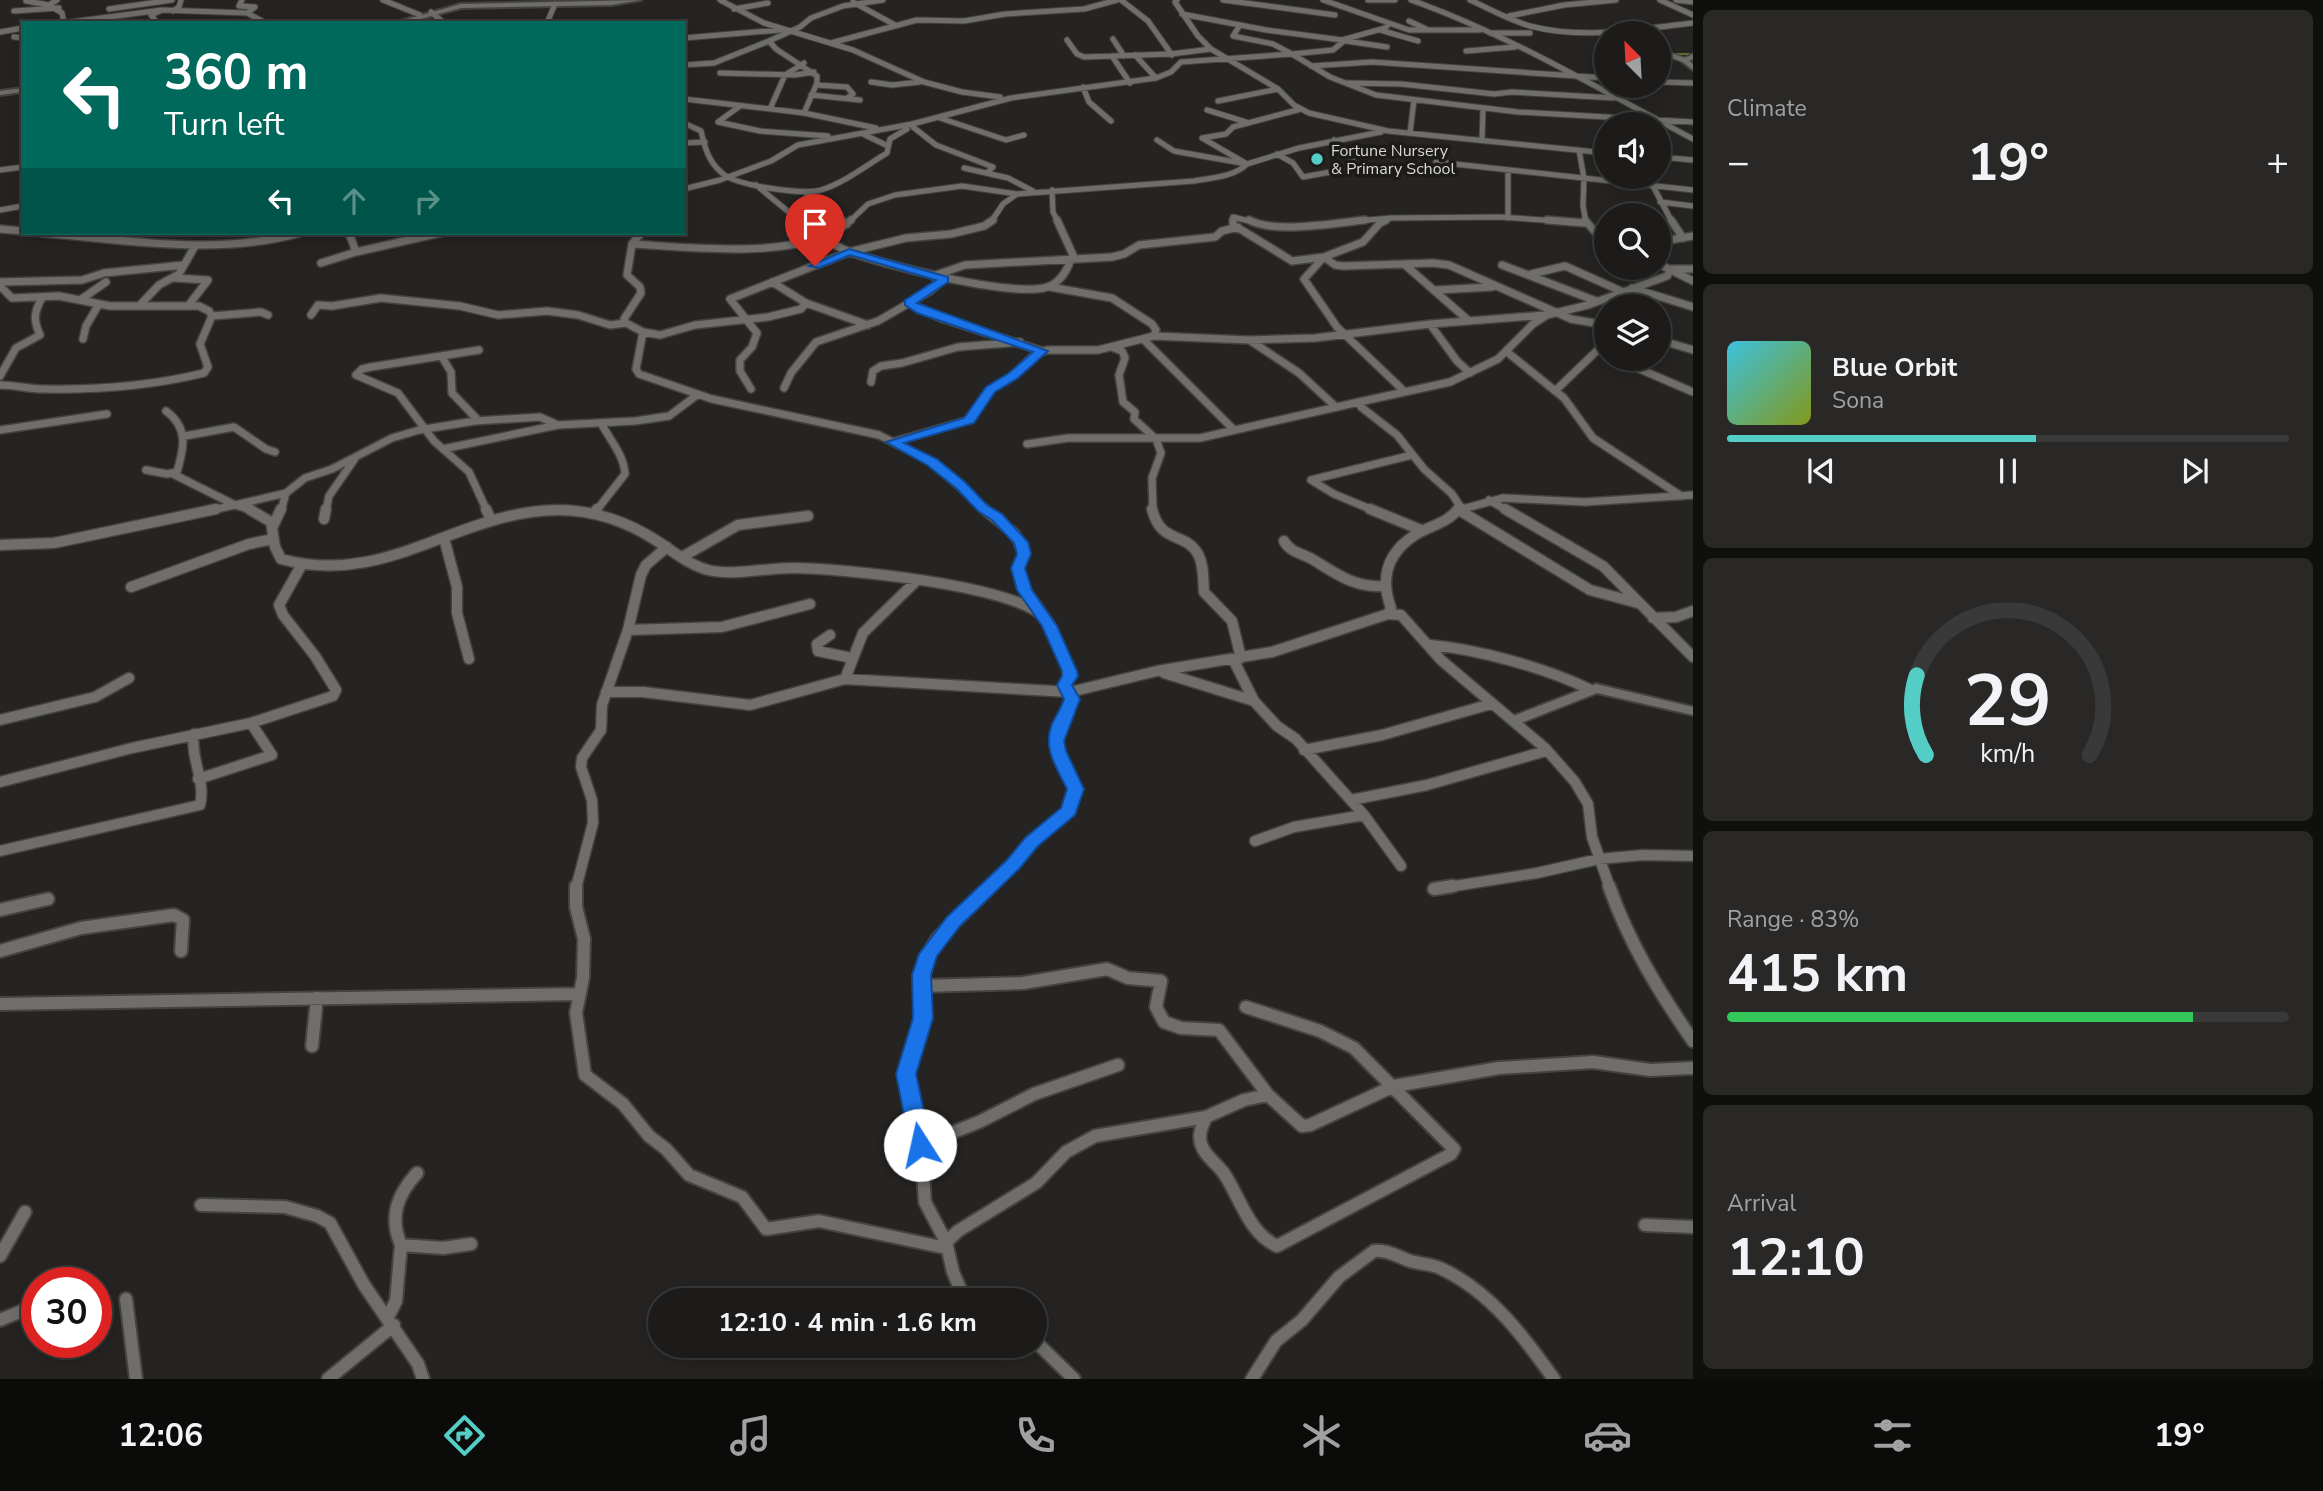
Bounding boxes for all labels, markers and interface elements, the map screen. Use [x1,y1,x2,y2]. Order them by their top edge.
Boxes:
north arrow [1594,21,1671,98]
map controls [1594,21,1671,371]
text: 360 m [164,39,308,106]
icon: left [49,49,140,140]
text: Climate [1727,93,1807,124]
text: Turn left [164,103,284,146]
button: sound [1594,112,1671,189]
text: 19° [1967,127,2049,198]
text: − [1727,137,1750,188]
text: + [2266,137,2289,188]
place label: Fortune Nursery & Primary School [1331,140,1455,180]
marker: Fortune Nursery & Primary School [1309,151,1325,167]
icon: left [262,182,300,220]
icon: ahead [335,182,373,220]
icon: right [408,182,446,220]
pin [785,194,845,266]
button: search [1594,203,1671,280]
icon: arrive [796,205,834,243]
button: layers [1594,294,1671,371]
text: Blue Orbit [1832,350,1957,385]
text: Sona [1832,385,1884,416]
icon: previous [1802,452,1840,490]
icon: pause [1989,452,2027,490]
icon: next [2176,452,2214,490]
text: 29 [1964,652,2052,752]
text: km/h [1980,737,2036,771]
text: Range · 83% [1727,904,1859,935]
text: 415 km [1727,938,1908,1009]
position arrow [883,1108,957,1182]
text: Arrival [1727,1188,1796,1219]
text: 12:10 [1727,1222,1865,1293]
speed limit sign: 30 [21,1267,112,1358]
text: 12:10 · 4 min · 1.6 km [718,1305,977,1340]
icon: directions [440,1411,489,1460]
icon: music [726,1411,775,1460]
icon: phone [1011,1411,1060,1460]
icon: climate [1297,1411,1346,1460]
icon: car [1583,1411,1632,1460]
icon: filters [1868,1411,1917,1460]
text: 12:06 [118,1414,203,1457]
text: 19° [2154,1414,2205,1457]

